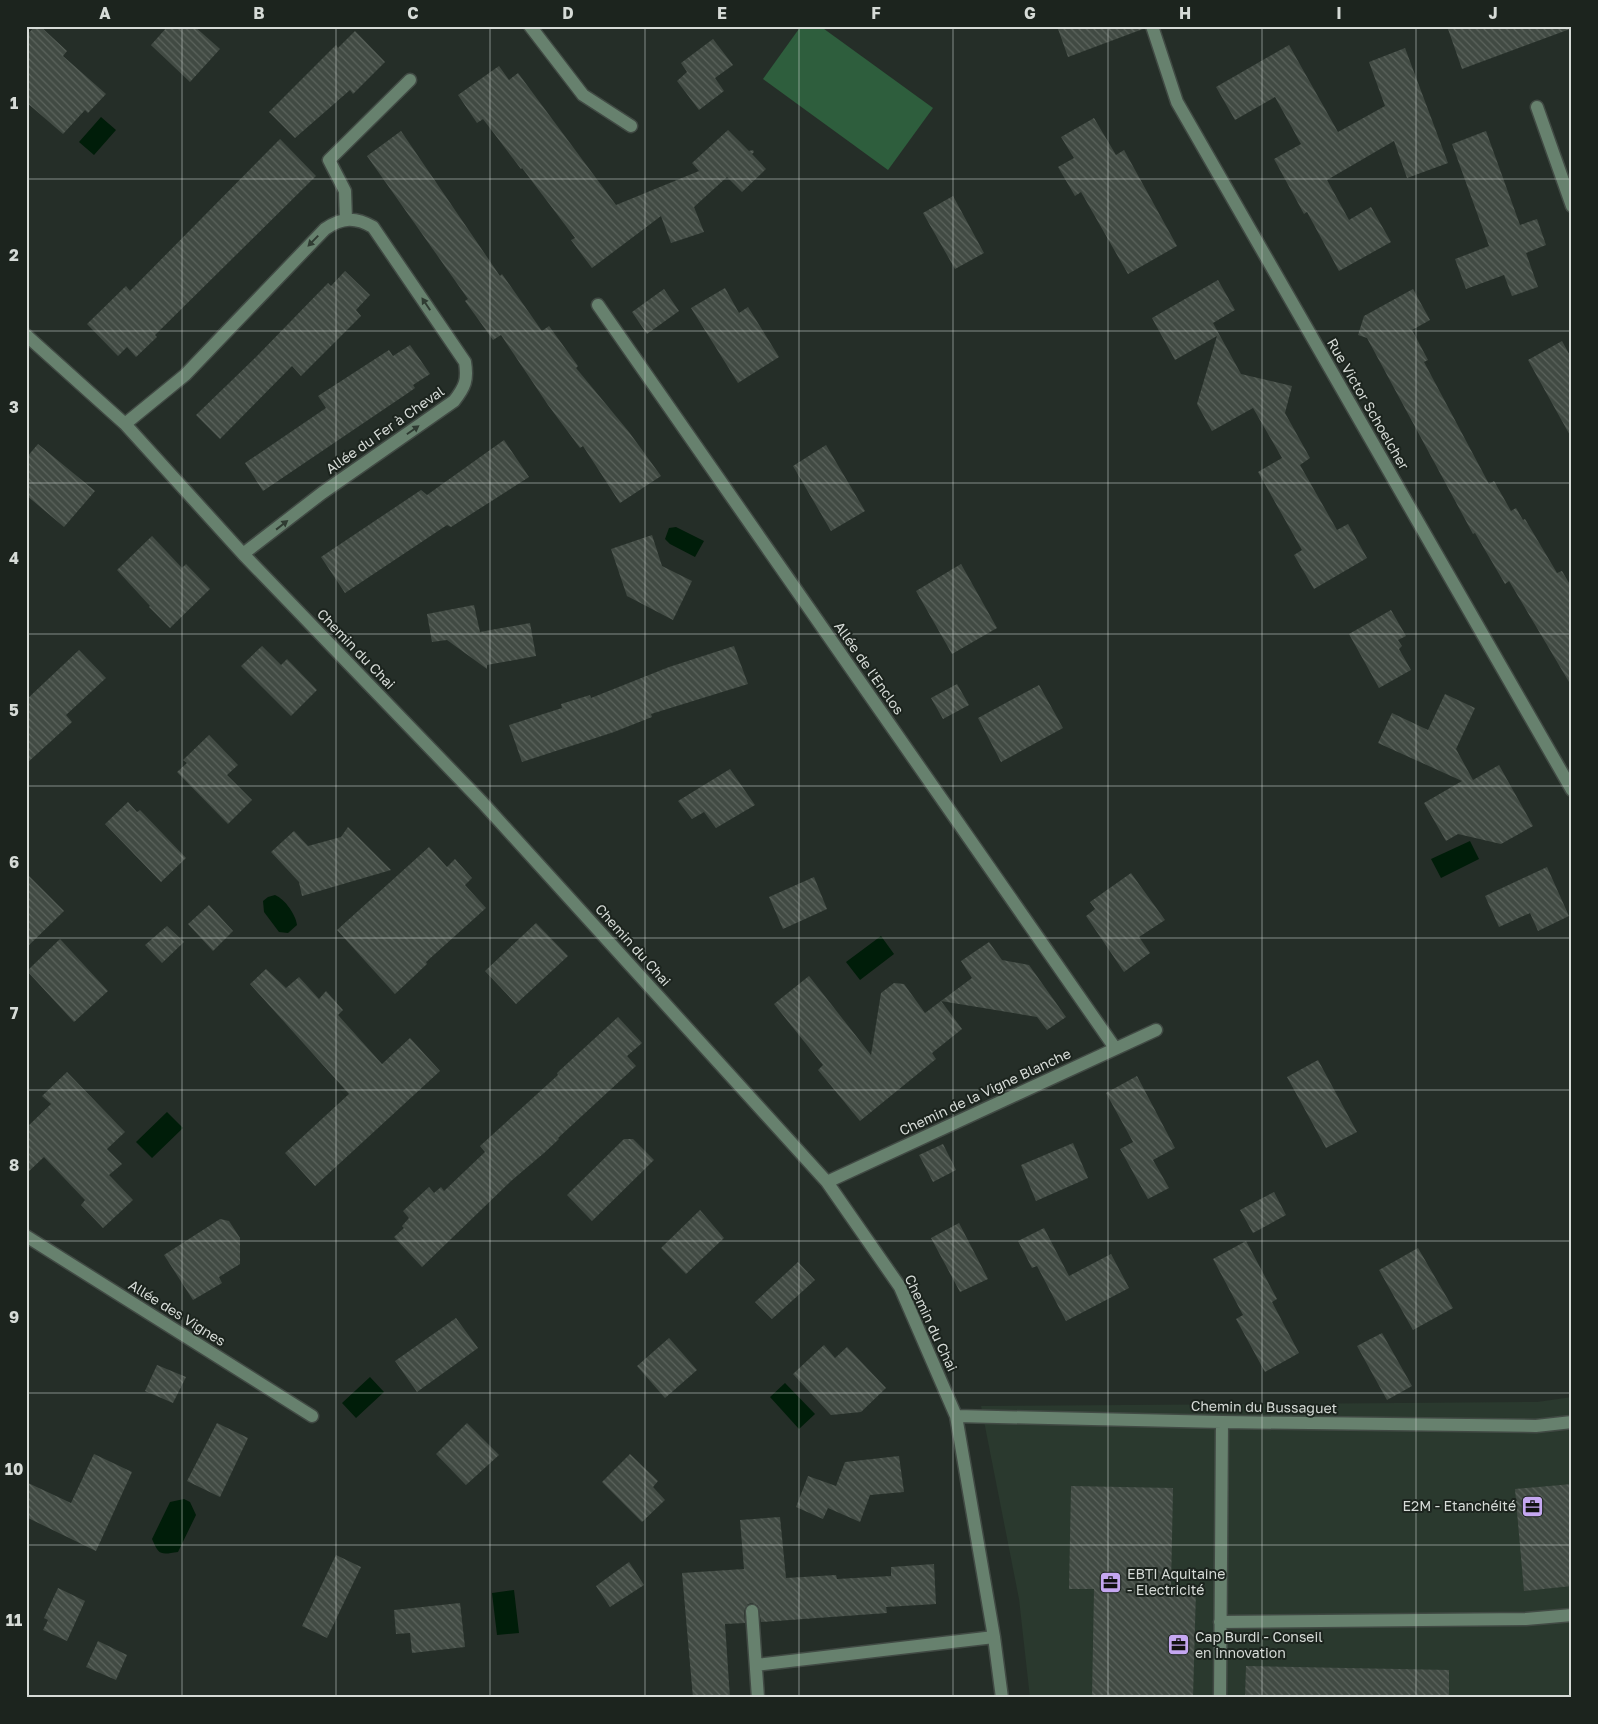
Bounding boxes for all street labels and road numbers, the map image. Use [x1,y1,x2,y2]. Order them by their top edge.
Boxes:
street label: Rue Victor Schoelcher [1324,335,1413,473]
street label: Allée du Fer à Cheval [322,382,447,477]
street label: Chemin du Chai [314,605,399,692]
street label: Allée de l'Enclos [831,618,908,718]
street label: Chemin du Chai [592,900,675,989]
street label: Chemin de la Vigne Blanche [896,1044,1073,1139]
street label: Chemin du Chai [902,1272,961,1374]
street label: Allée des Vignes [126,1276,229,1349]
street label: Chemin du Bussaguet [1191,1397,1337,1416]

